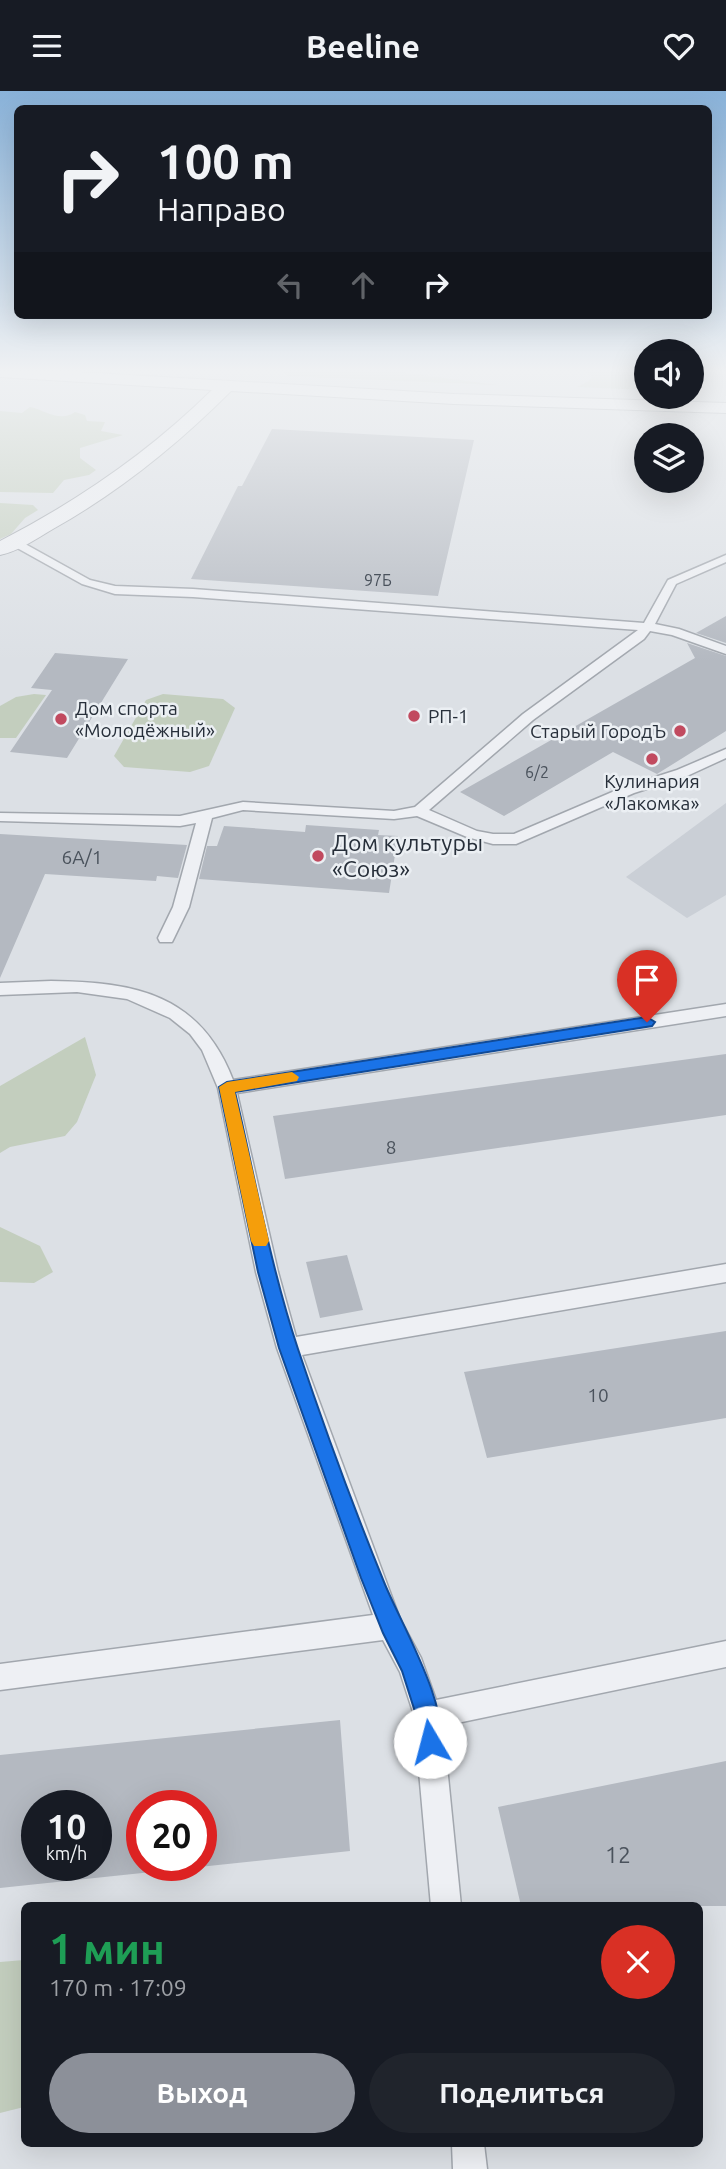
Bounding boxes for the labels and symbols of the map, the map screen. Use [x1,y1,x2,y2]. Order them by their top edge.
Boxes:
house number: 97Б [364,571,392,589]
place label: Дом спорта «Молодёжный» [75,697,215,741]
place label: РП-1 [428,705,469,727]
marker: РП-1 [406,708,422,724]
marker: Дом спорта «Молодёжный» [53,711,69,727]
place label: Старый ГородЪ [530,720,666,742]
marker: Старый ГородЪ [672,723,688,739]
marker: Кулинария «Лакомка» [644,751,660,767]
house number: 6/2 [525,763,549,781]
place label: Кулинария «Лакомка» [604,770,700,814]
place label: Дом культуры «Союз» [332,830,483,881]
house number: 6А/1 [61,846,103,868]
marker: Дом культуры «Союз» [310,848,326,864]
pin [617,950,677,1022]
house number: 8 [386,1136,396,1158]
house number: 10 [587,1384,609,1406]
position arrow [393,1705,467,1779]
speed limit sign: 20 [126,1790,217,1881]
house number: 12 [605,1842,631,1867]

